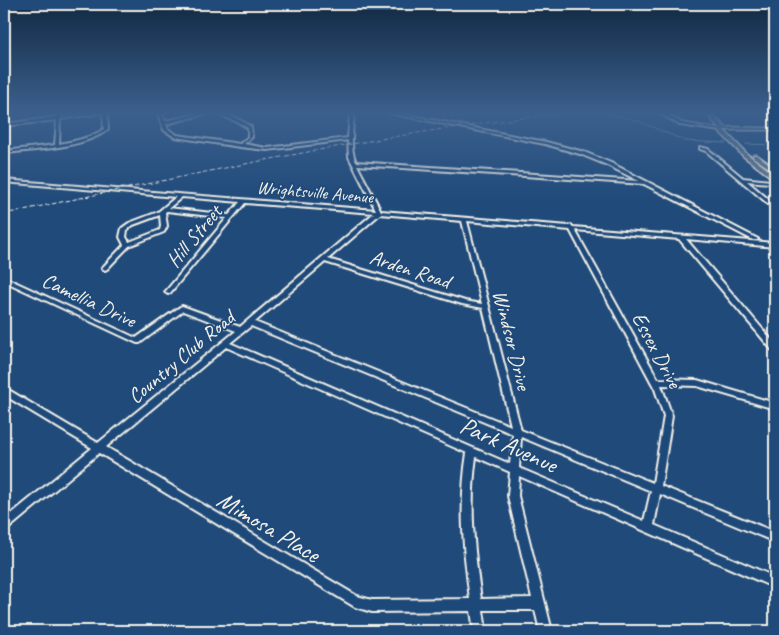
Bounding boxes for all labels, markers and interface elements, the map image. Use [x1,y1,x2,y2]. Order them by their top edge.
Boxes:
street label: Wrightsville Avenue [256,176,375,208]
street label: Hill Street [160,198,229,272]
street label: Arden Road [367,244,457,295]
street label: Camellia Drive [38,267,141,334]
street label: Windsor Drive [487,287,537,395]
street label: Country Club Road [122,302,243,409]
street label: Essex Drive [626,308,688,393]
street label: Park Avenue [455,409,564,481]
street label: Mimosa Place [211,484,327,571]

